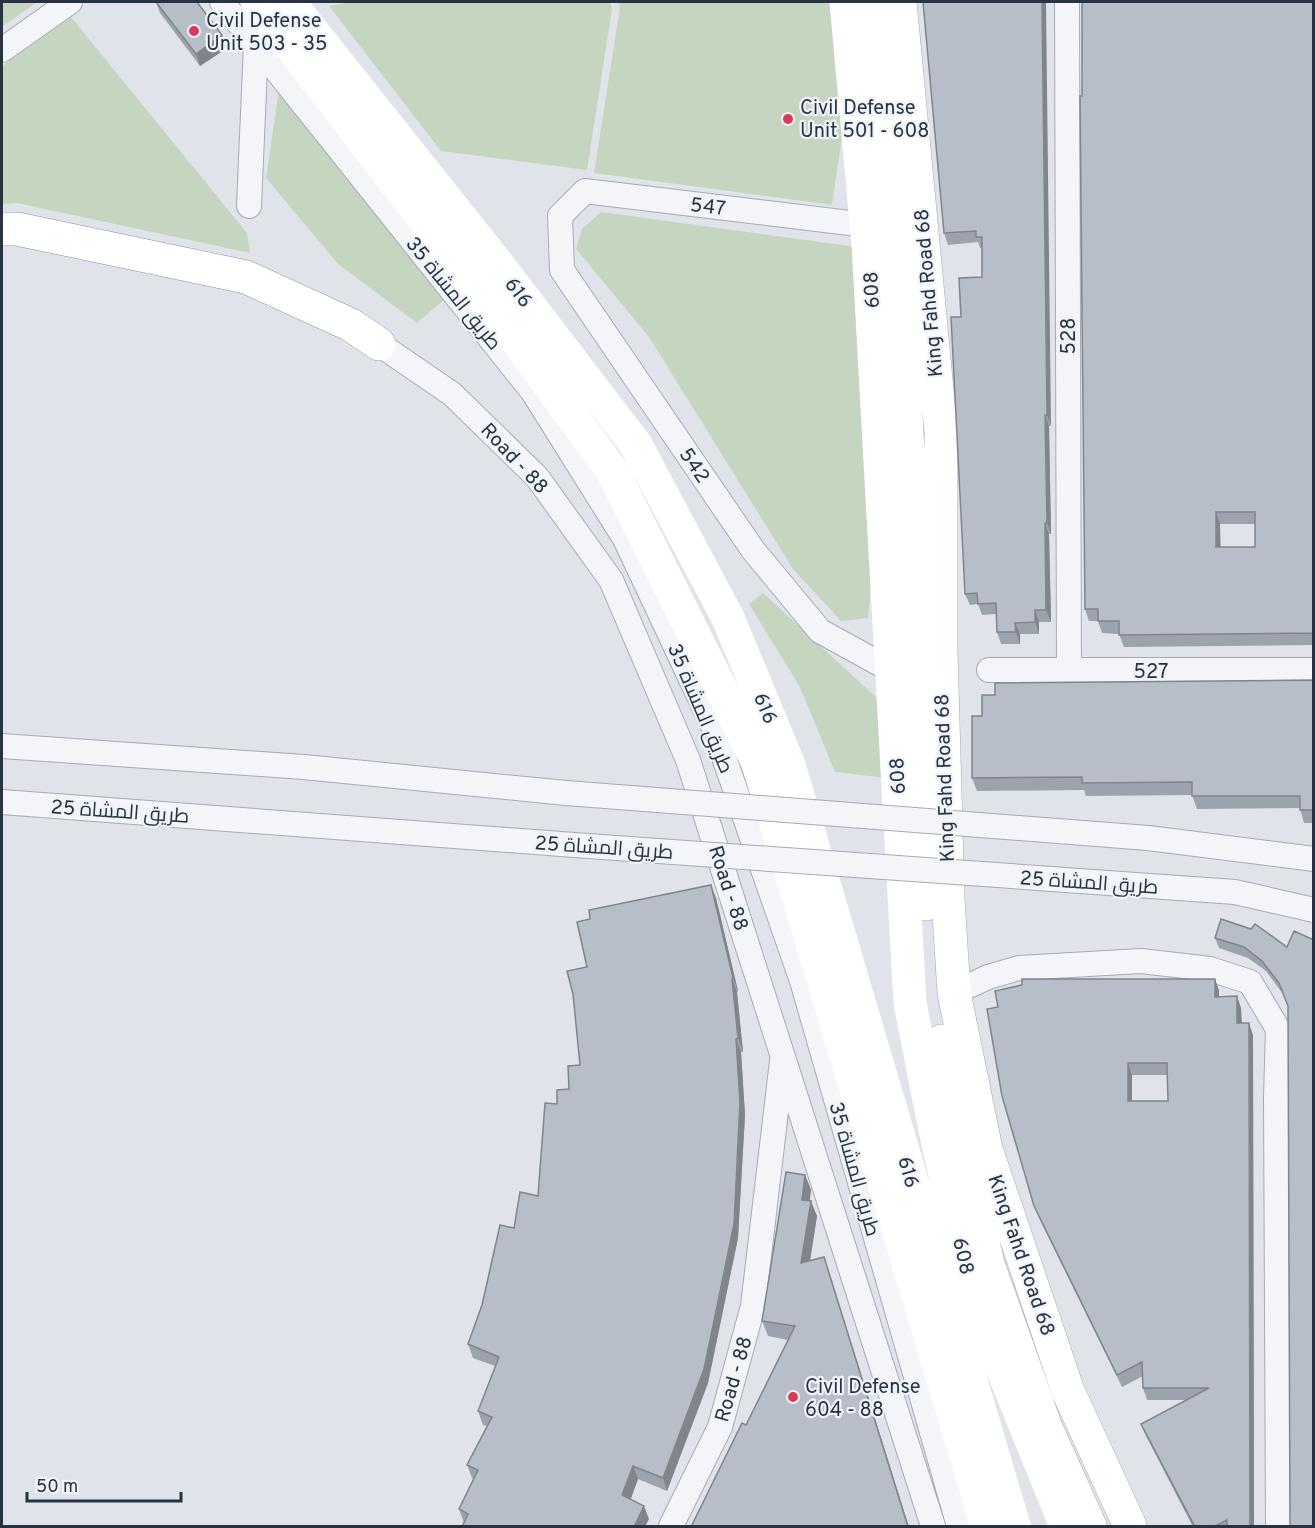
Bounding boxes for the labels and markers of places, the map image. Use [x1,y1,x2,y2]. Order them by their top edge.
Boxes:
place label: Civil Defense Unit 503 - 35 [206,9,327,58]
marker: Civil Defense Unit 503 - 35 [187,24,201,38]
place label: Civil Defense Unit 501 - 608 [800,96,929,145]
marker: Civil Defense Unit 501 - 608 [781,112,795,126]
place label: Civil Defense 604 - 88 [805,1375,920,1424]
marker: Civil Defense 604 - 88 [786,1390,800,1404]

